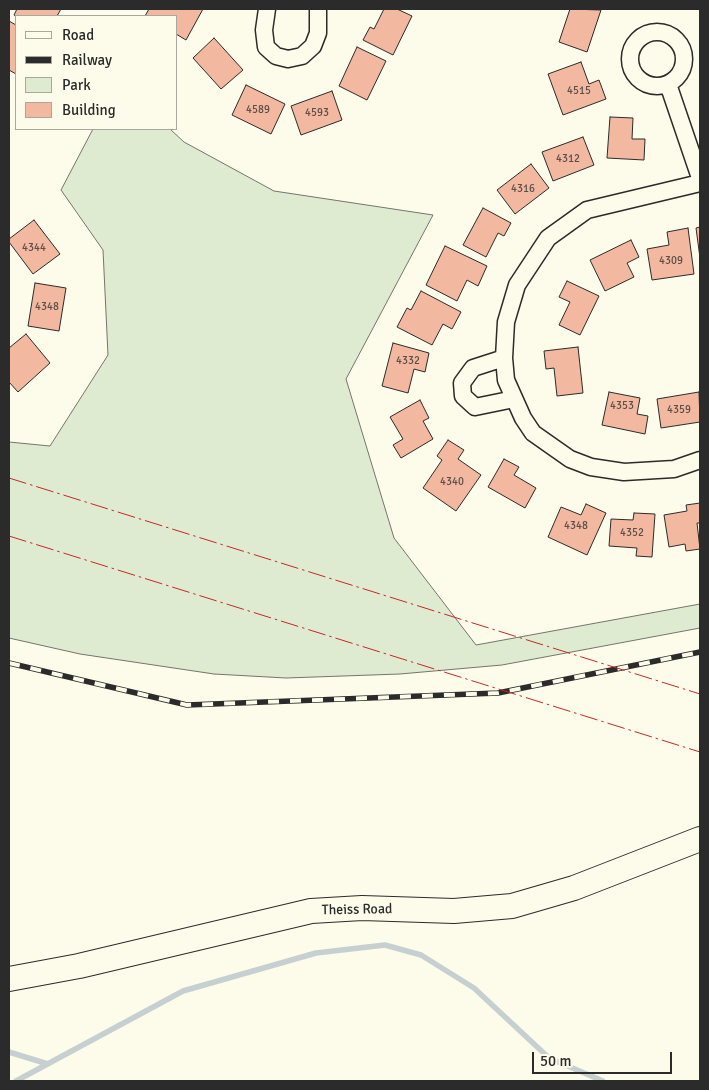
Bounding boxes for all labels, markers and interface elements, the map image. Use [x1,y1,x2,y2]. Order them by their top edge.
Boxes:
legend [15,15,178,130]
text: Road [62,26,94,44]
text: Railway [62,51,112,69]
text: Park [62,76,91,94]
house number: 4515 [567,84,591,98]
text: Building [62,101,116,119]
house number: 4589 [246,103,270,117]
house number: 4593 [305,106,329,120]
house number: 4312 [556,152,580,166]
house number: 4316 [511,182,535,196]
house number: 4344 [22,241,46,255]
house number: 4309 [659,254,683,268]
house number: 4348 [35,300,59,314]
house number: 4332 [396,354,420,368]
house number: 4353 [610,399,634,413]
house number: 4359 [667,403,691,417]
house number: 4340 [440,475,464,489]
house number: 4348 [564,519,588,533]
house number: 4352 [620,526,644,540]
street label: Theiss Road [322,901,392,919]
scale bar [534,1042,674,1074]
text: 50 m [540,1052,571,1070]

